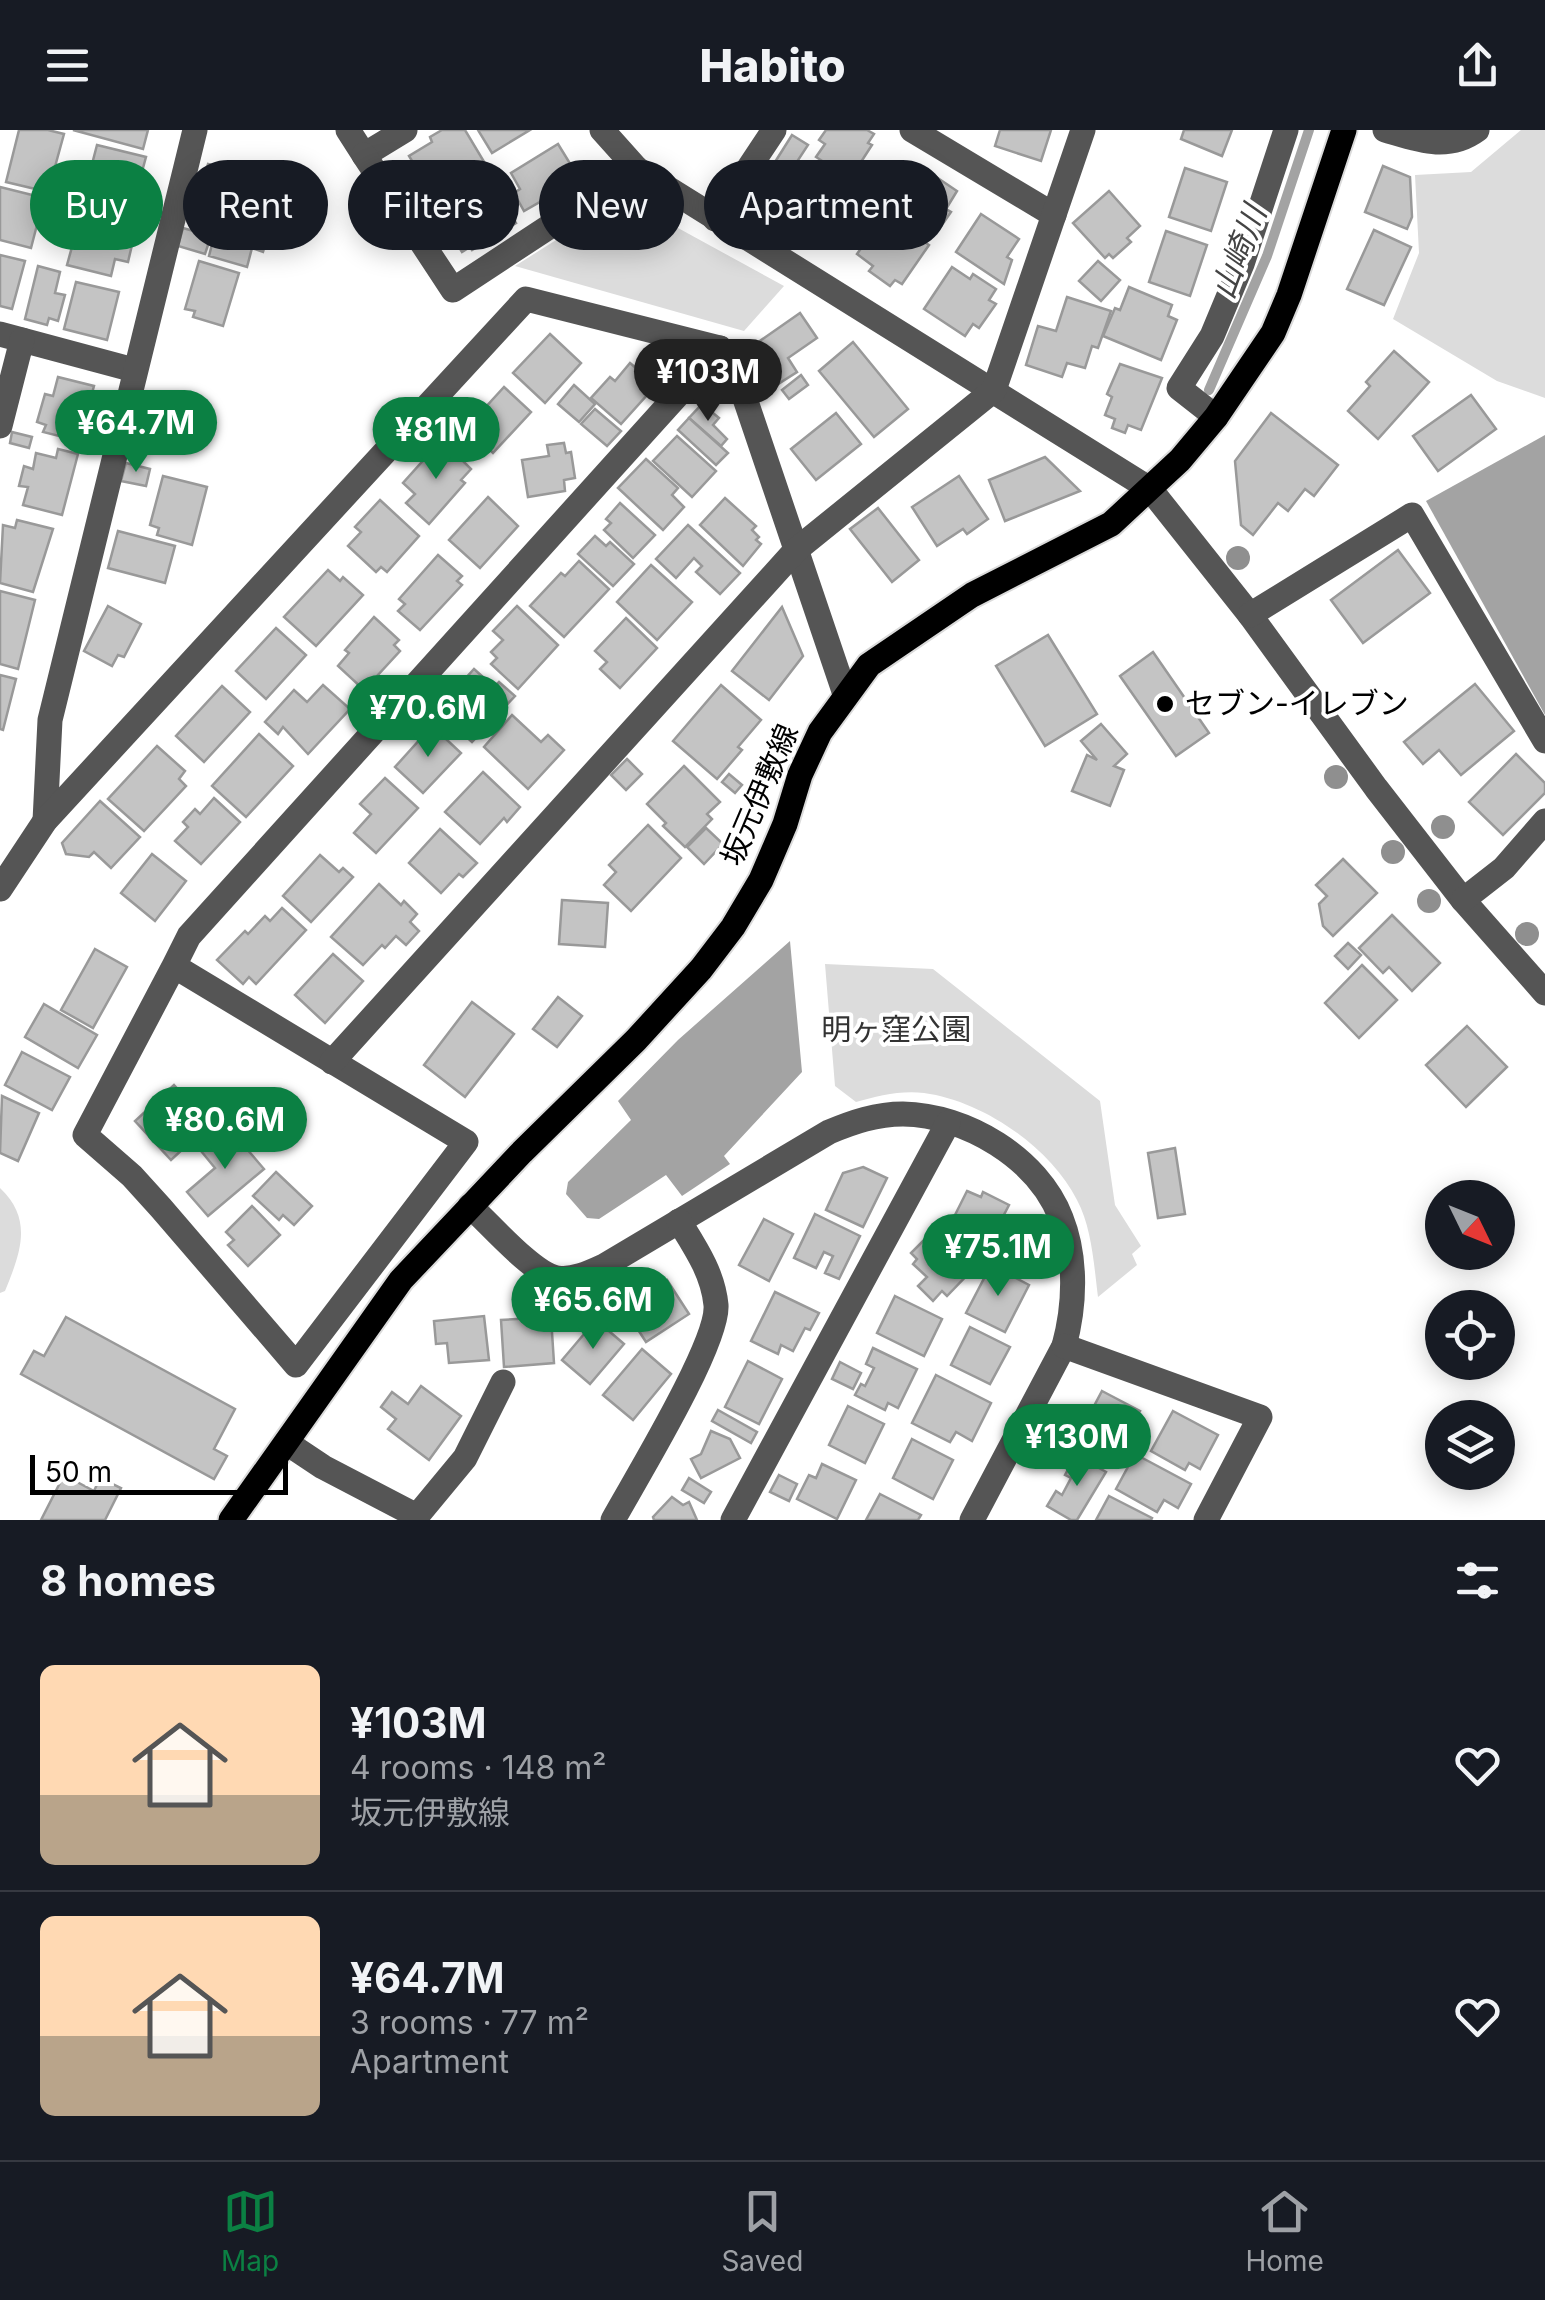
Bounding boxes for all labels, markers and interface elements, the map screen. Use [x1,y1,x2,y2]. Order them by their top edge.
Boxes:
icon: menu [40,38,95,93]
text: Habito [699,38,846,93]
icon: share [1450,38,1505,93]
chip: Buy [30,160,163,250]
chip: Rent [183,160,328,250]
chip: Filters [348,160,519,250]
chip: New [539,160,684,250]
chip: Apartment [704,160,948,250]
water label: 山崎川 [1203,197,1275,304]
pin: ¥103M [638,339,778,424]
text: ¥103M [656,352,760,391]
pin: ¥64.7M [55,390,217,475]
pin: ¥81M [377,397,495,482]
text: ¥64.7M [77,403,195,442]
text: ¥81M [395,410,477,449]
pin: ¥70.6M [347,675,509,760]
place label: セブン-イレブン [1185,685,1409,721]
text: ¥70.6M [369,688,487,727]
marker: セブン-イレブン [1154,693,1176,715]
street label: 坂元伊敷線 [713,719,805,871]
park label: 明ヶ窪公園 [821,1011,971,1047]
pin: ¥80.6M [144,1087,306,1172]
text: ¥80.6M [165,1100,285,1139]
north arrow [1425,1180,1515,1270]
map controls [1425,1180,1515,1490]
pin: ¥75.1M [917,1214,1079,1299]
text: ¥75.1M [944,1227,1052,1266]
pin: ¥65.6M [512,1267,674,1352]
text: ¥65.6M [533,1280,653,1319]
button: locate [1425,1290,1515,1380]
button: layers [1425,1400,1515,1490]
pin: ¥130M [1007,1404,1147,1489]
text: ¥130M [1025,1417,1129,1456]
scale bar [30,1450,288,1494]
text: 50 m [45,1455,112,1489]
icon: filters [1450,1553,1505,1608]
text: 8 homes [40,1555,216,1606]
text: ¥103M [350,1697,487,1748]
icon: home [120,1705,240,1825]
icon: heart [1450,1738,1505,1793]
text: 4 rooms · 148 m² [350,1748,606,1787]
text: 坂元伊敷線 [350,1793,510,1832]
text: ¥64.7M [350,1952,505,2003]
icon: home [120,1956,240,2076]
icon: heart [1450,1989,1505,2044]
text: 3 rooms · 77 m² [350,2003,589,2042]
text: Apartment [350,2042,509,2081]
tab: Map [221,2184,279,2278]
tab: Saved [721,2184,803,2278]
tab: Home [1245,2184,1324,2278]

